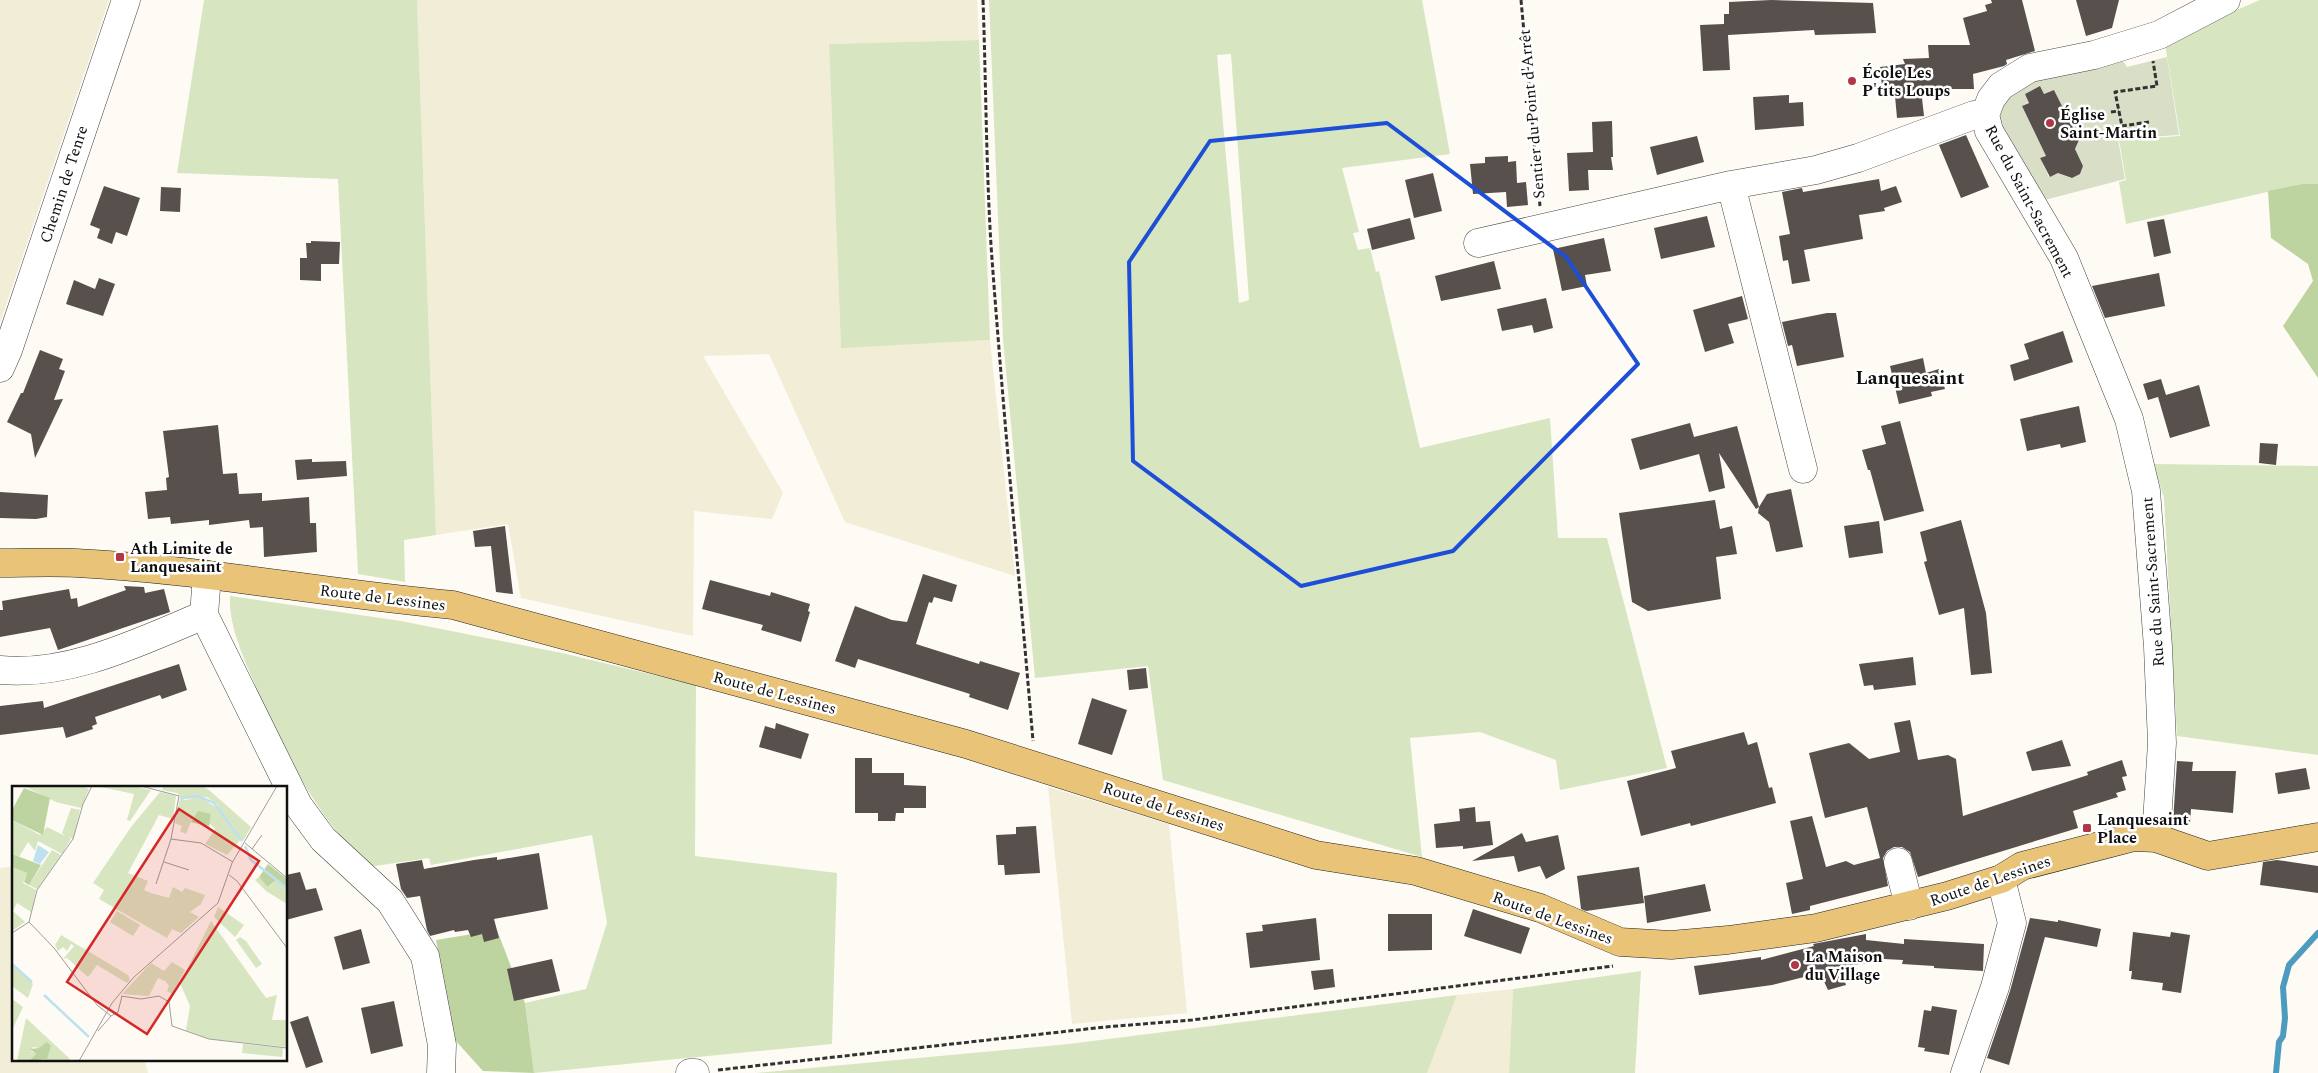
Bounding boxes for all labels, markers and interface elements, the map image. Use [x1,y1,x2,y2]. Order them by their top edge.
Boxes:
street label: Sentier du Point d'Arrêt [1513,28,1551,200]
place label: École Les P'tits Loups [1862,61,1951,103]
marker: École Les P'tits Loups [1846,75,1858,87]
place label: Église Saint-Martin [2060,103,2157,145]
marker: Église Saint-Martin [2044,117,2056,129]
street label: Rue du Saint-Sacrement [1979,121,2080,283]
street label: Chemin de Tenre [34,122,94,246]
district label: Lanquesaint [1855,364,1965,393]
street label: Rue du Saint-Sacrement [2135,496,2171,668]
place label: Ath Limite de Lanquesaint [130,537,233,579]
marker: Ath Limite de Lanquesaint [114,551,126,563]
street label: Route de Lessines [318,578,447,618]
street label: Route de Lessines [710,665,839,721]
street label: Route de Lessines [1100,776,1228,838]
inset map [12,786,288,1060]
place label: Lanquesaint Place [2097,808,2189,850]
marker: Lanquesaint Place [2081,822,2093,834]
street label: Route de Lessines [1926,849,2054,913]
street label: Route de Lessines [1489,885,1616,951]
place label: La Maison du Village [1805,945,1883,987]
marker: La Maison du Village [1789,959,1801,971]

